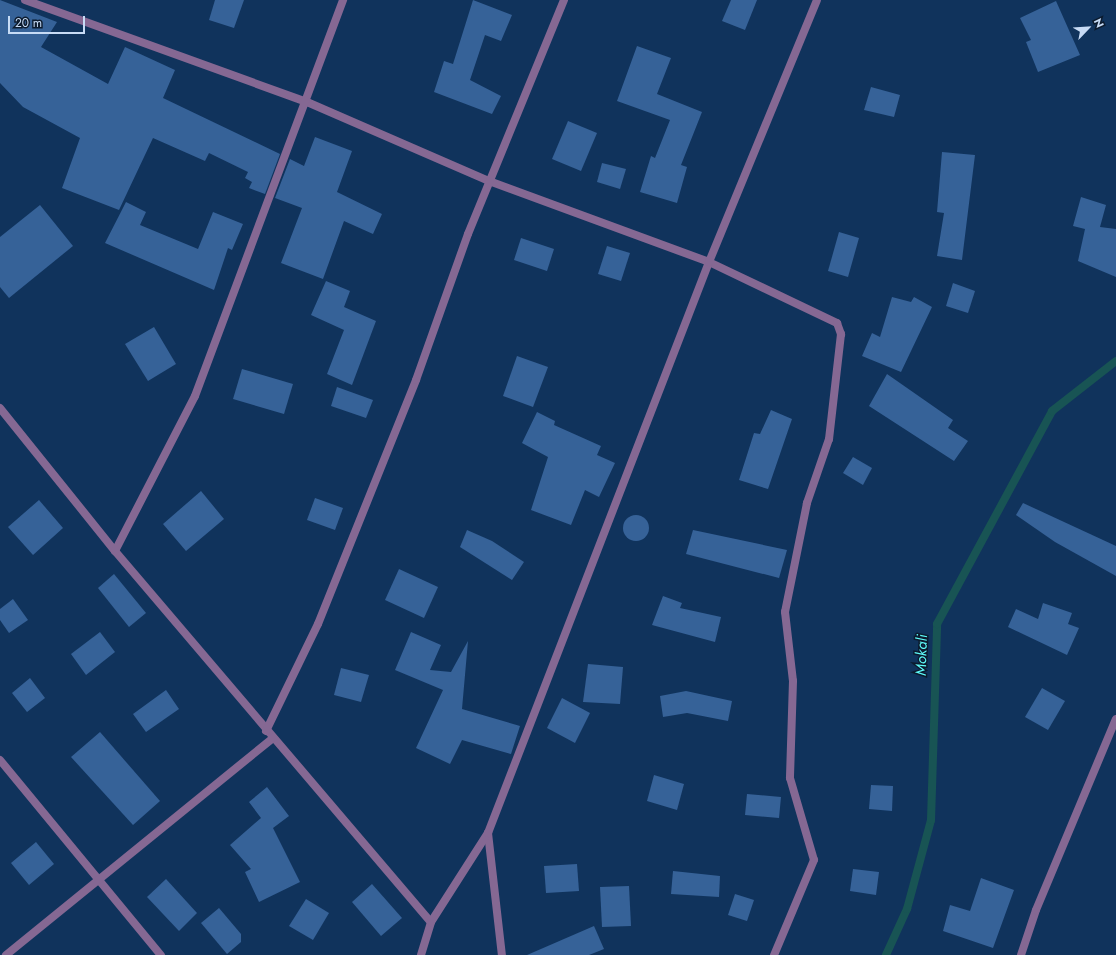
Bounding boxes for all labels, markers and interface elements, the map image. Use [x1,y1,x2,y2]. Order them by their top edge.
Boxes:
scale bar [10,8,87,34]
north arrow [1068,8,1108,48]
text: 20 m [15,14,42,32]
text: N [1090,16,1108,30]
water label: Mokali [912,634,932,676]

